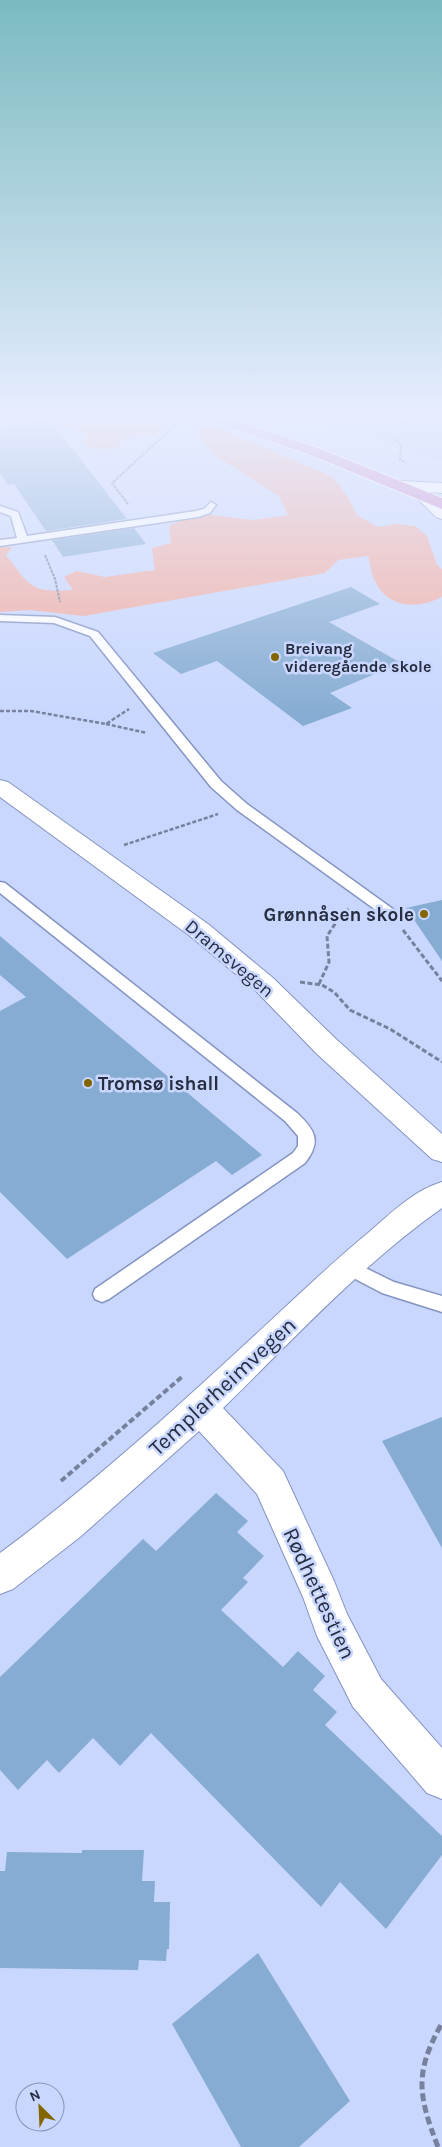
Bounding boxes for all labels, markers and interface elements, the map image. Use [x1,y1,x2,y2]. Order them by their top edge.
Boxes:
place label: Breivang videregående skole [285,639,431,676]
marker: Breivang videregående skole [269,651,281,663]
place label: Grønnåsen skole [264,904,414,926]
marker: Grønnåsen skole [418,908,430,920]
street label: Dramsvegen [181,915,278,1002]
place label: Tromsø ishall [98,1073,219,1095]
marker: Tromsø ishall [82,1077,94,1089]
street label: Templarheimvegen [144,1312,302,1462]
street label: Rødhettestien [277,1524,361,1663]
north arrow [15,2082,65,2132]
text: N [27,2086,43,2105]

